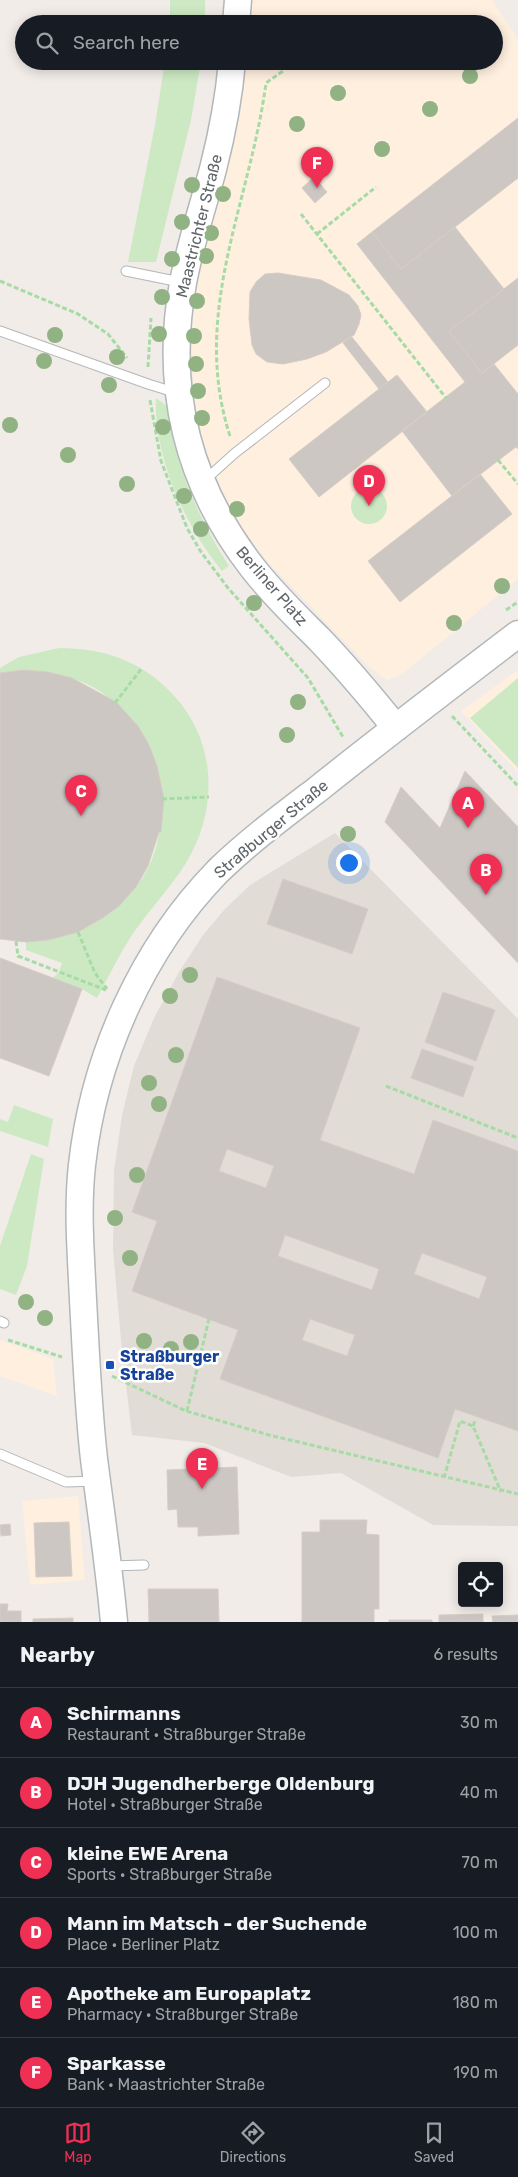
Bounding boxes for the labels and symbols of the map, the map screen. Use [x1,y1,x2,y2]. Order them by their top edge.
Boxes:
pin: F [301,147,333,188]
street label: Maastrichter Straße [172,152,226,300]
pin: D [353,465,385,506]
street label: Berliner Platz [232,542,312,630]
pin: C [65,775,97,816]
street label: Straßburger Straße [210,776,332,882]
pin: A [452,787,484,828]
your location [336,850,362,876]
pin: B [470,854,502,895]
place label: Straßburger Straße [120,1347,220,1384]
marker: Straßburger Straße [104,1359,116,1371]
pin: E [186,1448,218,1489]

